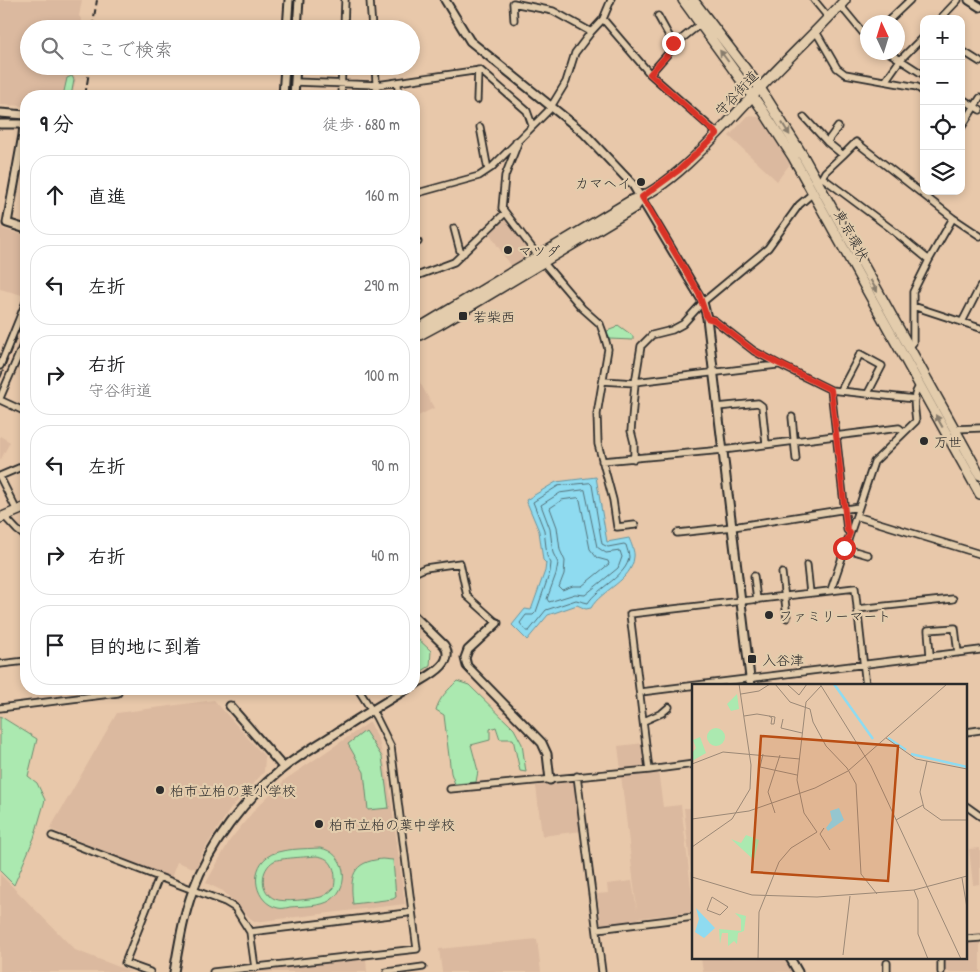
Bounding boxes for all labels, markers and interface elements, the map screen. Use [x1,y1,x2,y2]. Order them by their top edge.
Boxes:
north arrow [860,15,905,60]
map controls [920,15,965,195]
button: + [920,15,965,60]
search box [20,20,420,75]
route end [662,32,685,55]
icon: search [38,34,66,62]
text: ここで検索 [78,36,173,62]
one-way arrow [719,49,729,63]
button: − [920,60,965,105]
street label: 守谷街道 [710,66,762,120]
button: locate [920,105,965,150]
text: 9 分 [40,109,74,138]
text: 徒歩 · 680 m [322,113,400,135]
one-way arrow [781,123,790,136]
button: layers [920,150,965,195]
place label: カマヘイ [575,173,631,192]
marker: カマヘイ [635,176,647,188]
icon: ahead [41,181,69,209]
text: 直進 [88,183,126,209]
text: 160 m [365,184,399,206]
street label: 東京環状 [830,206,874,264]
place label: マツダ [518,241,560,260]
marker: マツダ [502,244,514,256]
icon: left [41,271,69,299]
text: 左折 [88,273,126,299]
text: 290 m [364,274,399,296]
one-way arrow [870,279,879,293]
place label: 若柴西 [473,307,515,326]
marker: 若柴西 [457,310,469,322]
text: 右折 [88,351,126,377]
icon: right [41,361,69,389]
text: 100 m [364,364,399,386]
text: 守谷街道 [88,379,152,401]
one-way arrow [935,414,943,428]
place label: 万世 [934,432,962,451]
marker: 万世 [918,435,930,447]
icon: left [41,451,69,479]
text: 左折 [88,453,126,479]
text: 90 m [371,454,399,476]
route start [833,537,856,560]
icon: right [41,541,69,569]
text: 右折 [88,543,126,569]
text: 40 m [371,544,399,566]
place label: ファミリーマート [779,606,891,625]
marker: ファミリーマート [763,609,775,621]
icon: arrive [41,631,69,659]
text: 目的地に到着 [88,633,202,659]
place label: 入谷津 [762,650,804,669]
marker: 入谷津 [746,653,758,665]
inset map [692,684,968,960]
place label: 柏市立柏の葉小学校 [170,781,296,800]
marker: 柏市立柏の葉小学校 [154,784,166,796]
place label: 柏市立柏の葉中学校 [329,815,455,834]
marker: 柏市立柏の葉中学校 [313,818,325,830]

